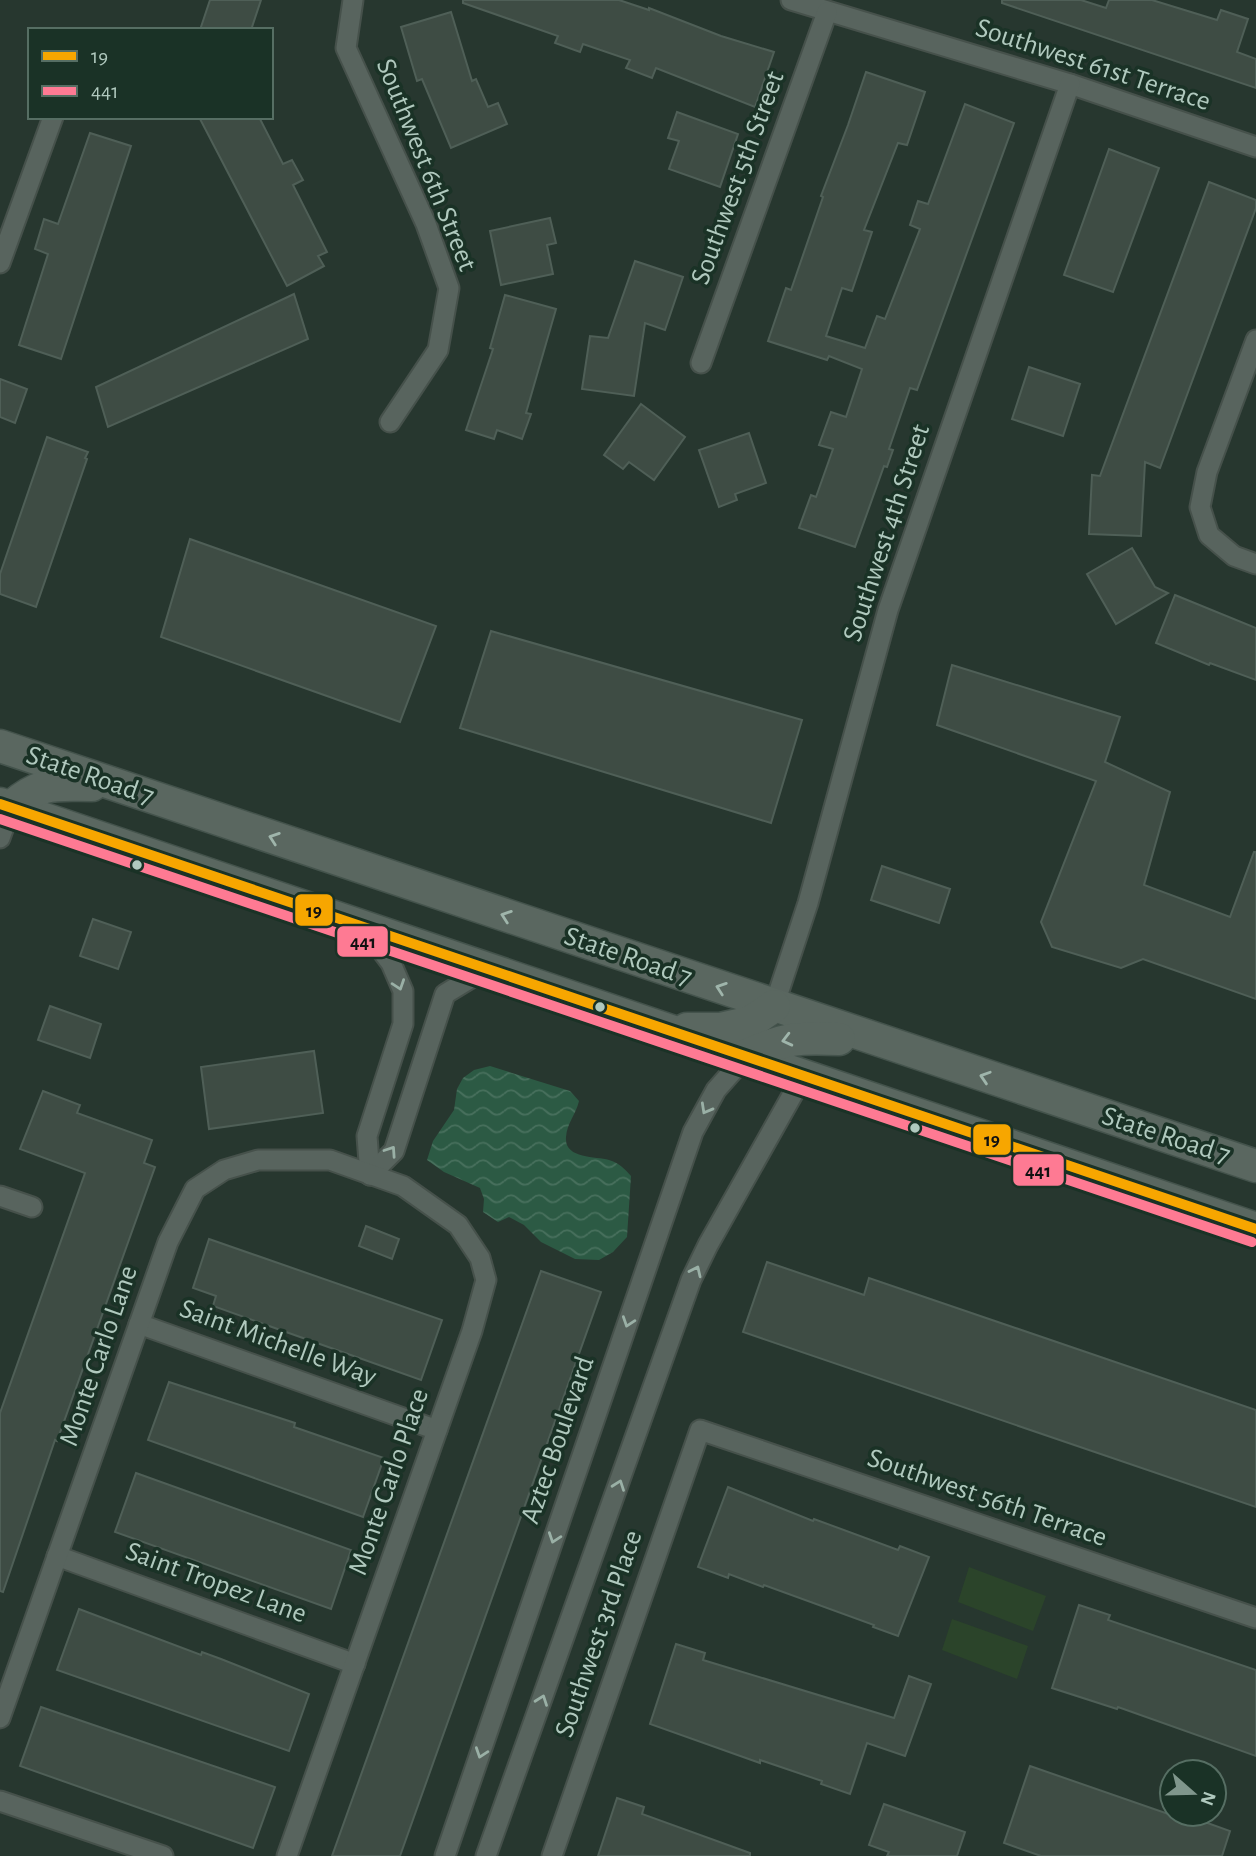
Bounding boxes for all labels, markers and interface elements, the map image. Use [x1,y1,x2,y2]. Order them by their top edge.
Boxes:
street label: Southwest 61st Terrace [972,14,1214,116]
legend [28,28,273,119]
text: 19 [91,46,108,67]
street label: Southwest 6th Street [371,55,481,275]
street label: Southwest 5th Street [686,68,790,288]
text: 441 [91,81,118,102]
street label: Southwest 4th Street [839,421,935,645]
street label: State Road 7 [22,741,158,811]
one-way arrow [268,832,280,846]
unlabelled marker [130,858,144,872]
line badge: 19 [294,893,334,927]
text: 19 [306,902,322,921]
one-way arrow [500,910,512,924]
street label: State Road 7 [560,922,696,992]
line badge: 441 [336,925,389,958]
text: 441 [350,933,376,952]
one-way arrow [391,978,406,990]
one-way arrow [716,982,728,996]
unlabelled marker [593,1000,607,1014]
one-way arrow [782,1032,794,1046]
one-way arrow [980,1071,992,1085]
one-way arrow [701,1102,714,1114]
street label: State Road 7 [1098,1102,1234,1170]
unlabelled marker [908,1121,922,1135]
line badge: 19 [972,1123,1012,1156]
text: 19 [984,1131,1000,1150]
one-way arrow [382,1146,395,1159]
line badge: 441 [1012,1153,1065,1187]
text: 441 [1025,1162,1051,1181]
street label: Monte Carlo Lane [55,1262,143,1450]
one-way arrow [688,1266,702,1278]
street label: Saint Michelle Way [176,1294,380,1392]
one-way arrow [622,1316,636,1328]
street label: Aztec Boulevard [516,1353,600,1527]
street label: Monte Carlo Place [344,1385,434,1579]
street label: Southwest 56th Terrace [864,1444,1110,1552]
one-way arrow [611,1480,625,1492]
street label: Southwest 3rd Place [550,1527,648,1741]
one-way arrow [548,1531,562,1543]
street label: Saint Tropez Lane [122,1537,310,1629]
one-way arrow [534,1694,548,1706]
one-way arrow [475,1746,489,1758]
north arrow [1158,1758,1228,1828]
text: N [1196,1789,1219,1808]

